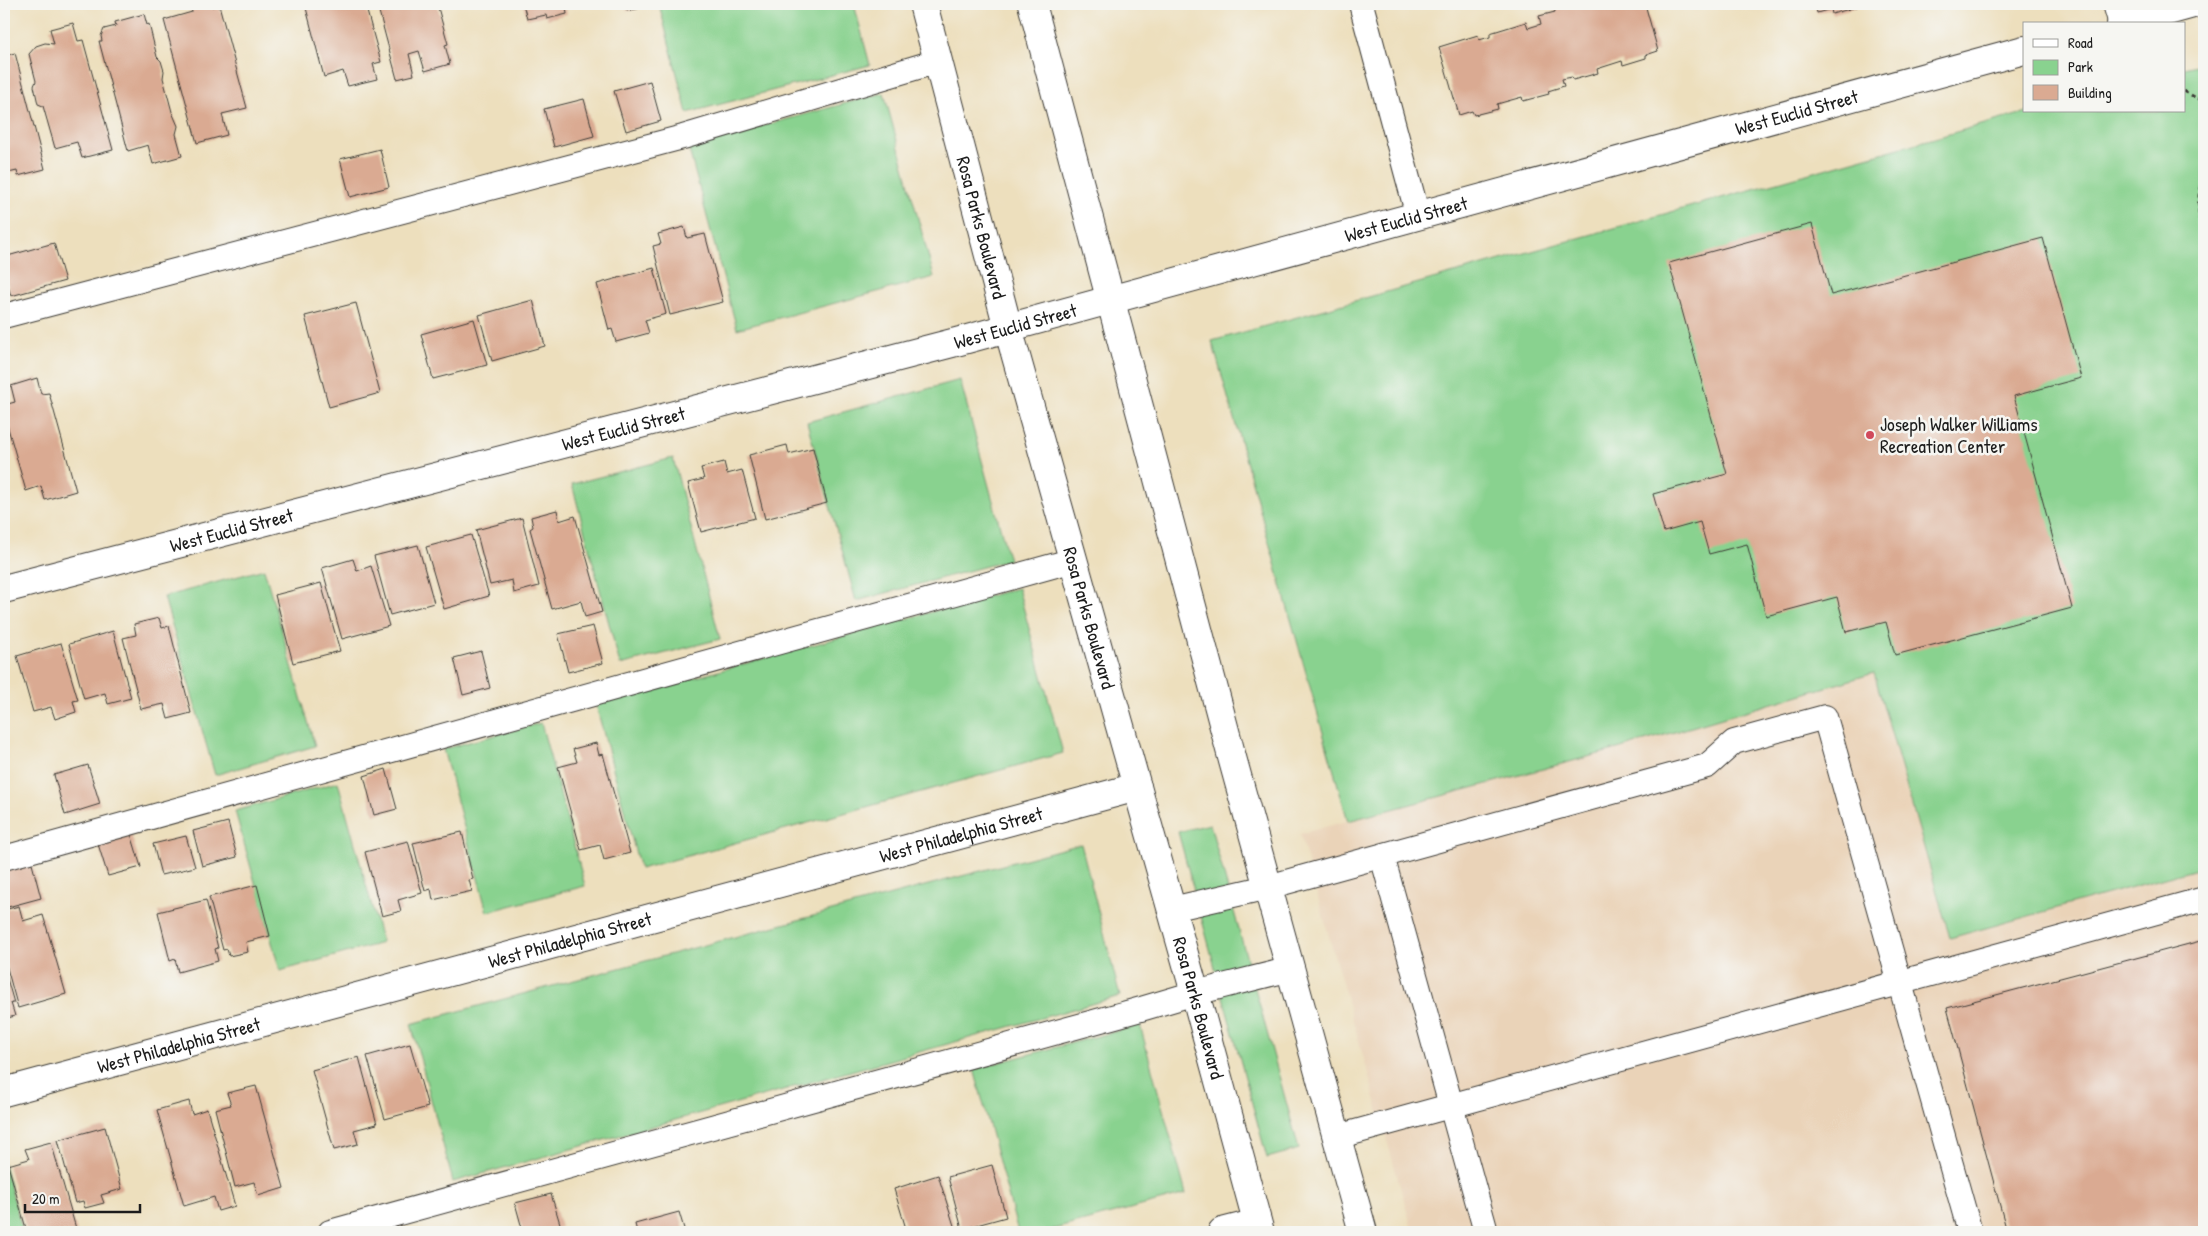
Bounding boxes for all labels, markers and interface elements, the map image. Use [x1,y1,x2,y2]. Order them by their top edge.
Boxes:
legend [2023,22,2186,112]
text: Road [2068,32,2093,53]
text: Park [2068,56,2093,77]
text: Building [2068,82,2112,103]
street label: West Euclid Street [1732,83,1861,141]
street label: Rosa Parks Boulevard [950,153,1013,302]
street label: West Euclid Street [1342,190,1471,248]
street label: West Euclid Street [951,297,1080,355]
street label: West Euclid Street [559,400,688,457]
place label: Joseph Walker Williams Recreation Center [1880,411,2037,459]
marker: Joseph Walker Williams Recreation Center [1864,429,1876,441]
street label: West Euclid Street [167,501,296,558]
street label: Rosa Parks Boulevard [1057,544,1122,692]
street label: West Philadelphia Street [876,800,1046,869]
street label: West Philadelphia Street [485,905,655,974]
street label: Rosa Parks Boulevard [1167,934,1231,1082]
street label: West Philadelphia Street [94,1010,264,1079]
scale bar [25,1181,140,1213]
text: 20 m [32,1188,59,1209]

